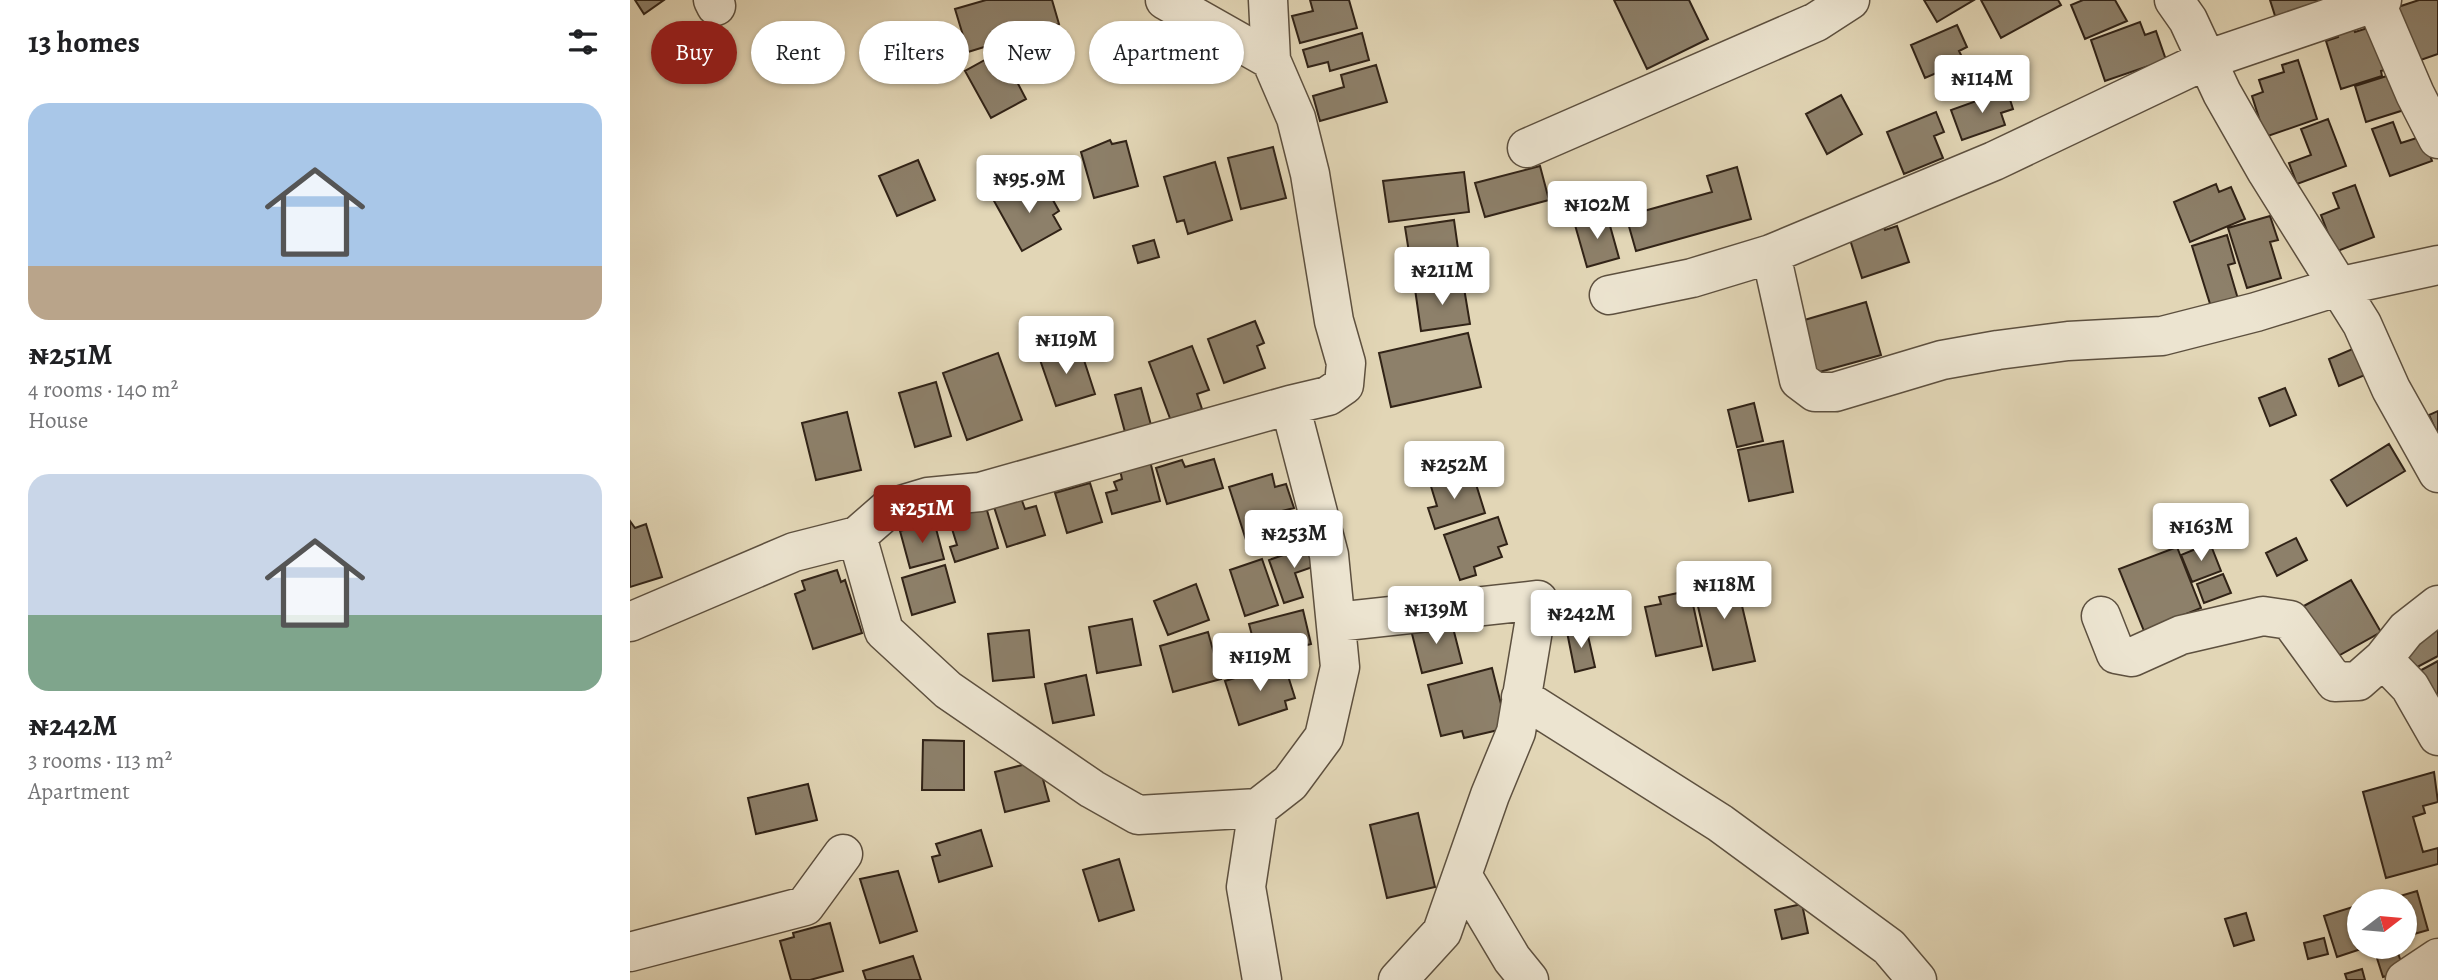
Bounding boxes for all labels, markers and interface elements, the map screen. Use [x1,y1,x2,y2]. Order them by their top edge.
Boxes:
chip: Buy [651,21,737,84]
chip: Rent [751,21,845,84]
chip: Filters [859,21,969,84]
chip: New [983,21,1075,84]
chip: Apartment [1089,21,1244,84]
text: 13 homes [28,22,140,62]
icon: filters [564,23,602,61]
pin: ₦114M [1933,55,2031,115]
text: ₦114M [1951,62,2013,93]
icon: home [252,149,378,275]
pin: ₦95.9M [972,156,1086,215]
text: ₦95.9M [992,162,1066,193]
pin: ₦102M [1548,182,1646,241]
text: ₦102M [1564,188,1630,219]
pin: ₦211M [1393,247,1491,307]
text: ₦211M [1410,254,1474,285]
pin: ₦119M [1017,316,1115,376]
text: ₦119M [1035,323,1097,354]
text: ₦251M [28,334,112,374]
text: 4 rooms · 140 m² [28,374,178,405]
text: House [28,405,88,436]
pin: ₦252M [1405,442,1503,501]
text: ₦252M [1420,448,1488,479]
pin: ₦251M [873,486,971,545]
text: ₦251M [890,492,954,523]
pin: ₦163M [2152,504,2250,563]
pin: ₦253M [1245,510,1343,570]
text: ₦163M [2169,510,2233,541]
text: ₦253M [1261,517,1327,548]
icon: home [252,520,378,646]
pin: ₦118M [1675,562,1773,621]
text: ₦118M [1692,568,1756,599]
pin: ₦139M [1387,586,1485,646]
pin: ₦242M [1532,590,1630,650]
text: ₦139M [1404,593,1468,624]
text: ₦242M [1547,597,1615,628]
pin: ₦119M [1211,634,1309,693]
text: ₦119M [1229,640,1291,671]
text: ₦242M [28,705,118,745]
text: 3 rooms · 113 m² [28,745,172,776]
text: Apartment [28,776,130,807]
north arrow [2347,889,2417,959]
map controls [2347,889,2417,959]

